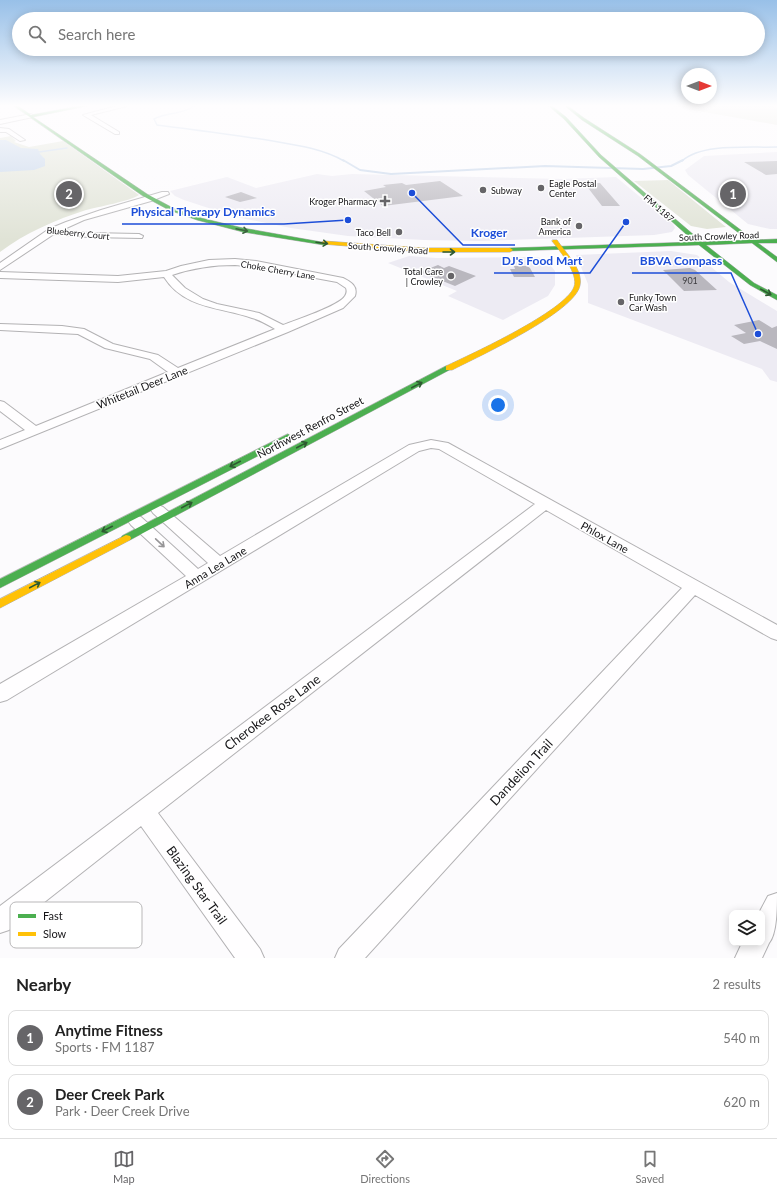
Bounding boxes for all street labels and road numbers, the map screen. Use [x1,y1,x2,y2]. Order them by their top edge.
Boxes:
street label: FM 1187 [642,192,676,224]
street label: Blueberry Court [46,224,111,242]
street label: South Crowley Road [679,229,759,243]
street label: South Crowley Road [348,240,428,256]
street label: Choke Cherry Lane [240,258,316,282]
street label: Whitetail Deer Lane [95,363,189,411]
street label: Northwest Renfro Street [255,393,365,461]
street label: Phlox Lane [579,519,631,556]
street label: Anna Lea Lane [181,543,249,591]
street label: Cherokee Rose Lane [221,671,323,753]
street label: Dandelion Trail [486,736,556,808]
street label: Blazing Star Trail [163,843,231,927]

